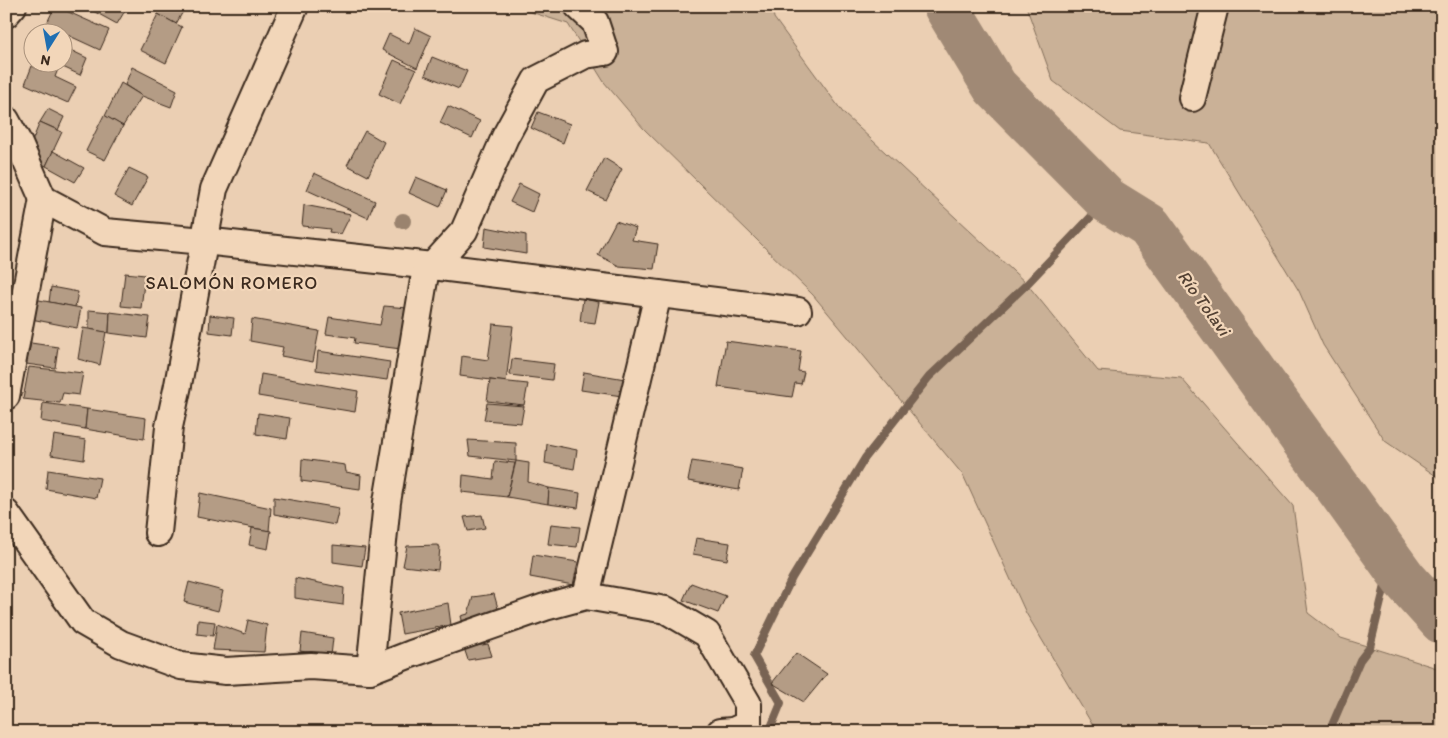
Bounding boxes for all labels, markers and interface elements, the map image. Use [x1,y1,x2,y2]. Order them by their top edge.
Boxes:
north arrow [22,22,72,72]
text: N [39,51,52,70]
water label: Río Tolavi [1173,266,1236,342]
district label: SALOMÓN ROMERO [146,272,318,294]

